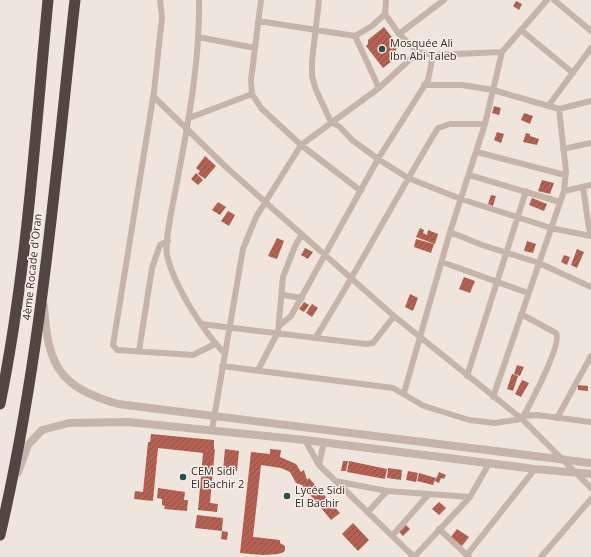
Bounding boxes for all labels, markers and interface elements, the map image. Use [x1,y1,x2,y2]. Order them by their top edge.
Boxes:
place label: Mosquée Ali Ibn Abi Taleb [390,35,457,63]
marker: Mosquée Ali Ibn Abi Taleb [377,44,387,54]
street label: 4ème Rocade d'Oran [18,213,45,321]
place label: CEM Sidi El Bachir 2 [191,463,244,491]
marker: CEM Sidi El Bachir 2 [178,472,188,482]
place label: Lycée Sidi El Bachir [295,482,345,510]
marker: Lycée Sidi El Bachir [282,491,292,501]

